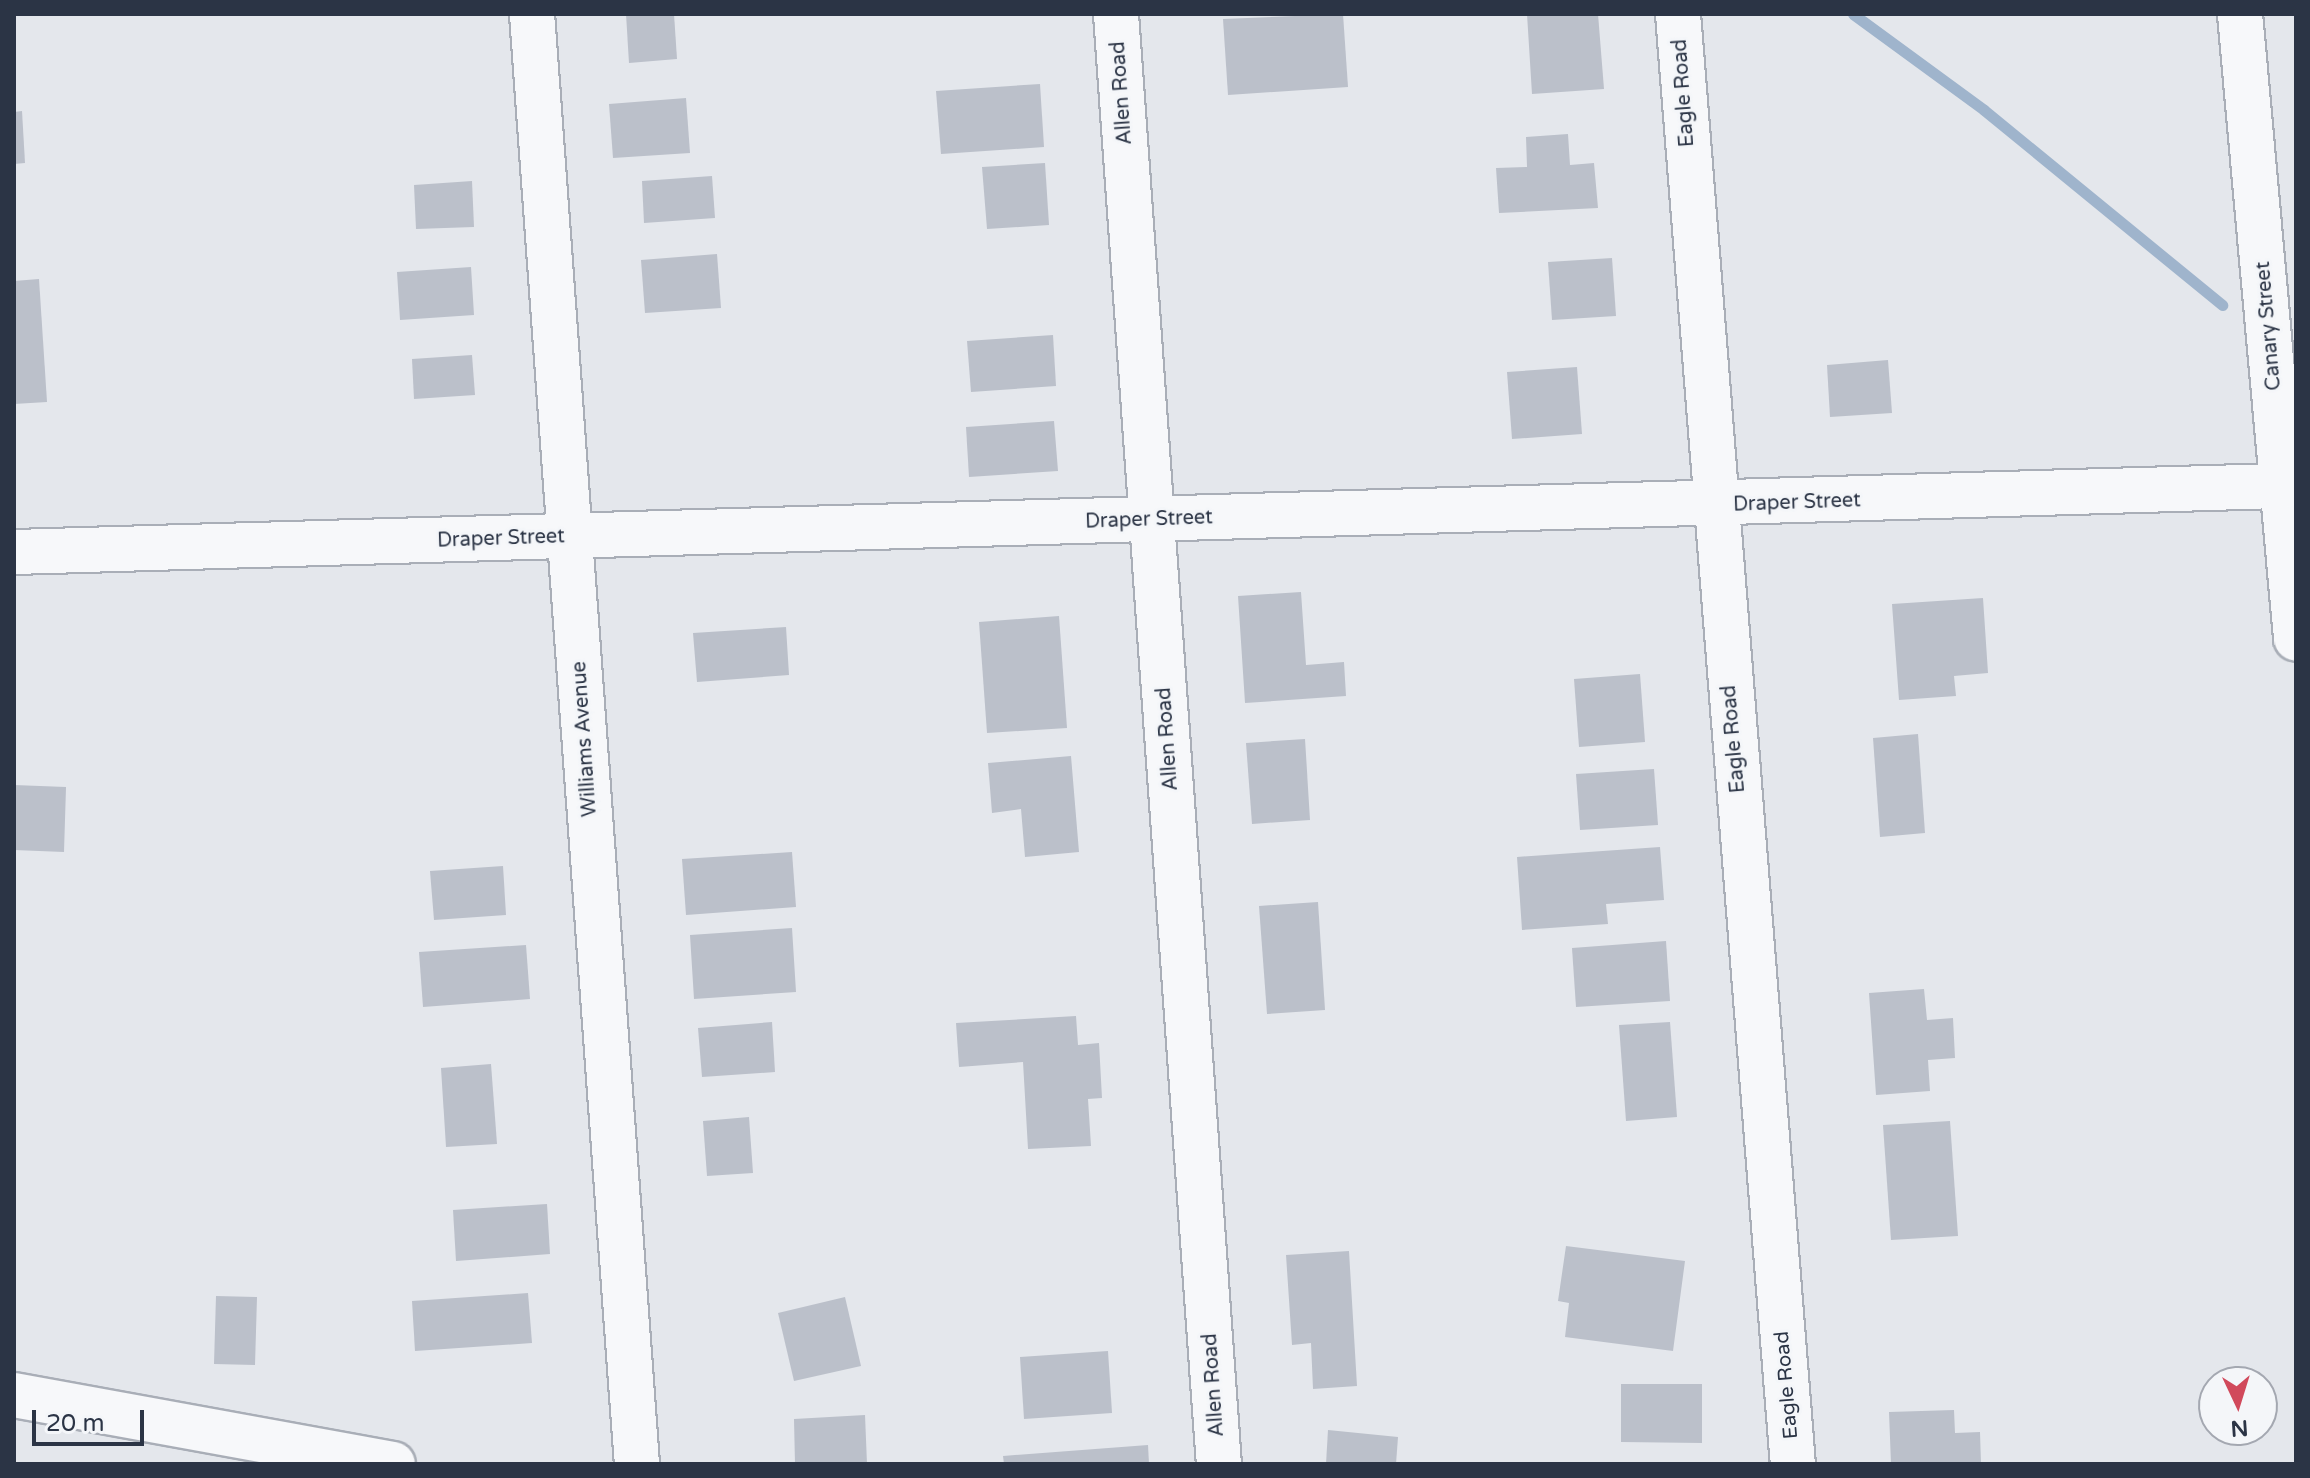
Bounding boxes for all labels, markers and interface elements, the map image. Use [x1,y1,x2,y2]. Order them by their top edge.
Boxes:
street label: Eagle Road [1668,38,1700,148]
street label: Allen Road [1106,40,1138,146]
street label: Canary Street [2251,261,2287,391]
street label: Draper Street [1733,489,1861,517]
street label: Draper Street [1085,506,1213,534]
street label: Draper Street [437,525,565,553]
street label: Williams Avenue [568,660,602,818]
street label: Eagle Road [1717,684,1751,794]
street label: Allen Road [1152,686,1184,792]
street label: Eagle Road [1770,1330,1804,1440]
street label: Allen Road [1198,1332,1230,1438]
north arrow [2198,1366,2278,1446]
scale bar [36,1394,148,1444]
text: 20 m [46,1409,104,1438]
text: N [2230,1414,2249,1442]

